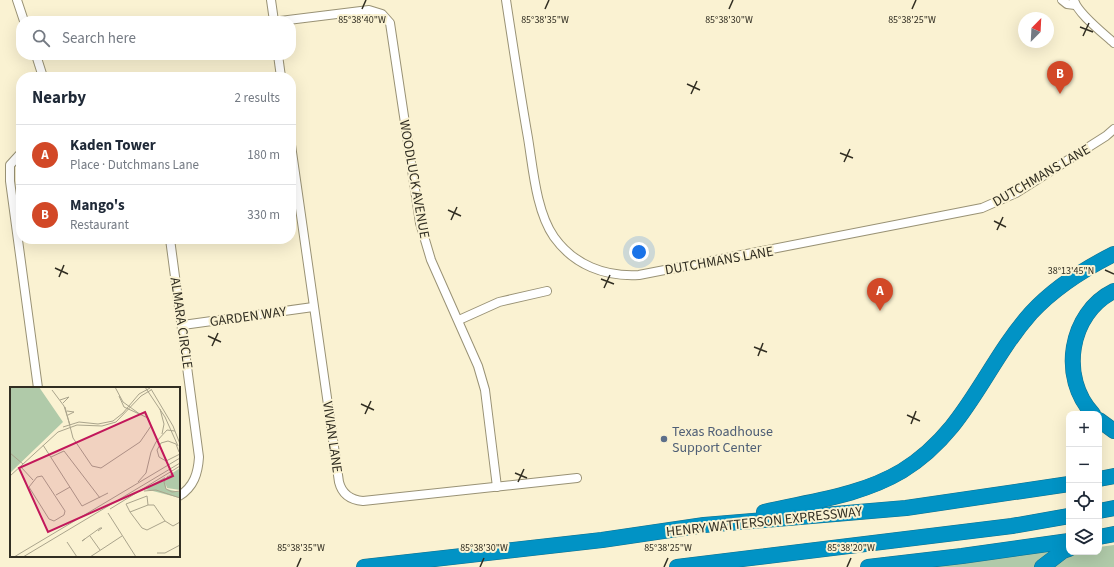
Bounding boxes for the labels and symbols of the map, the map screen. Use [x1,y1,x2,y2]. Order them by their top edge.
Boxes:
north arrow [1018,12,1054,48]
text: 85°38'40"W [338,13,386,27]
text: 85°38'35"W [521,13,569,27]
text: 85°38'30"W [705,13,753,27]
text: 85°38'25"W [888,13,936,27]
pin: B [1047,61,1073,94]
street label: WOODLUCK AVENUE [394,118,434,240]
street label: DUTCHMANS LANE [989,140,1094,212]
your location [629,242,649,262]
street label: DUTCHMANS LANE [663,242,775,280]
text: 38°13'45"N [1048,264,1094,278]
street label: ALMARA CIRCLE [165,276,197,370]
pin: A [867,278,893,311]
street label: GARDEN WAY [209,302,288,332]
inset map [10,387,180,557]
street label: VIVIAN LANE [317,400,347,474]
place label: Texas Roadhouse Support Center [672,422,773,458]
marker: Texas Roadhouse Support Center [659,434,669,444]
street label: HENRY WATTERSON EXPRESSWAY [665,502,864,542]
text: 85°38'35"W [277,541,325,555]
text: 85°38'30"W [460,541,508,555]
text: 85°38'25"W [644,541,692,555]
text: 85°38'20"W [827,541,875,555]

